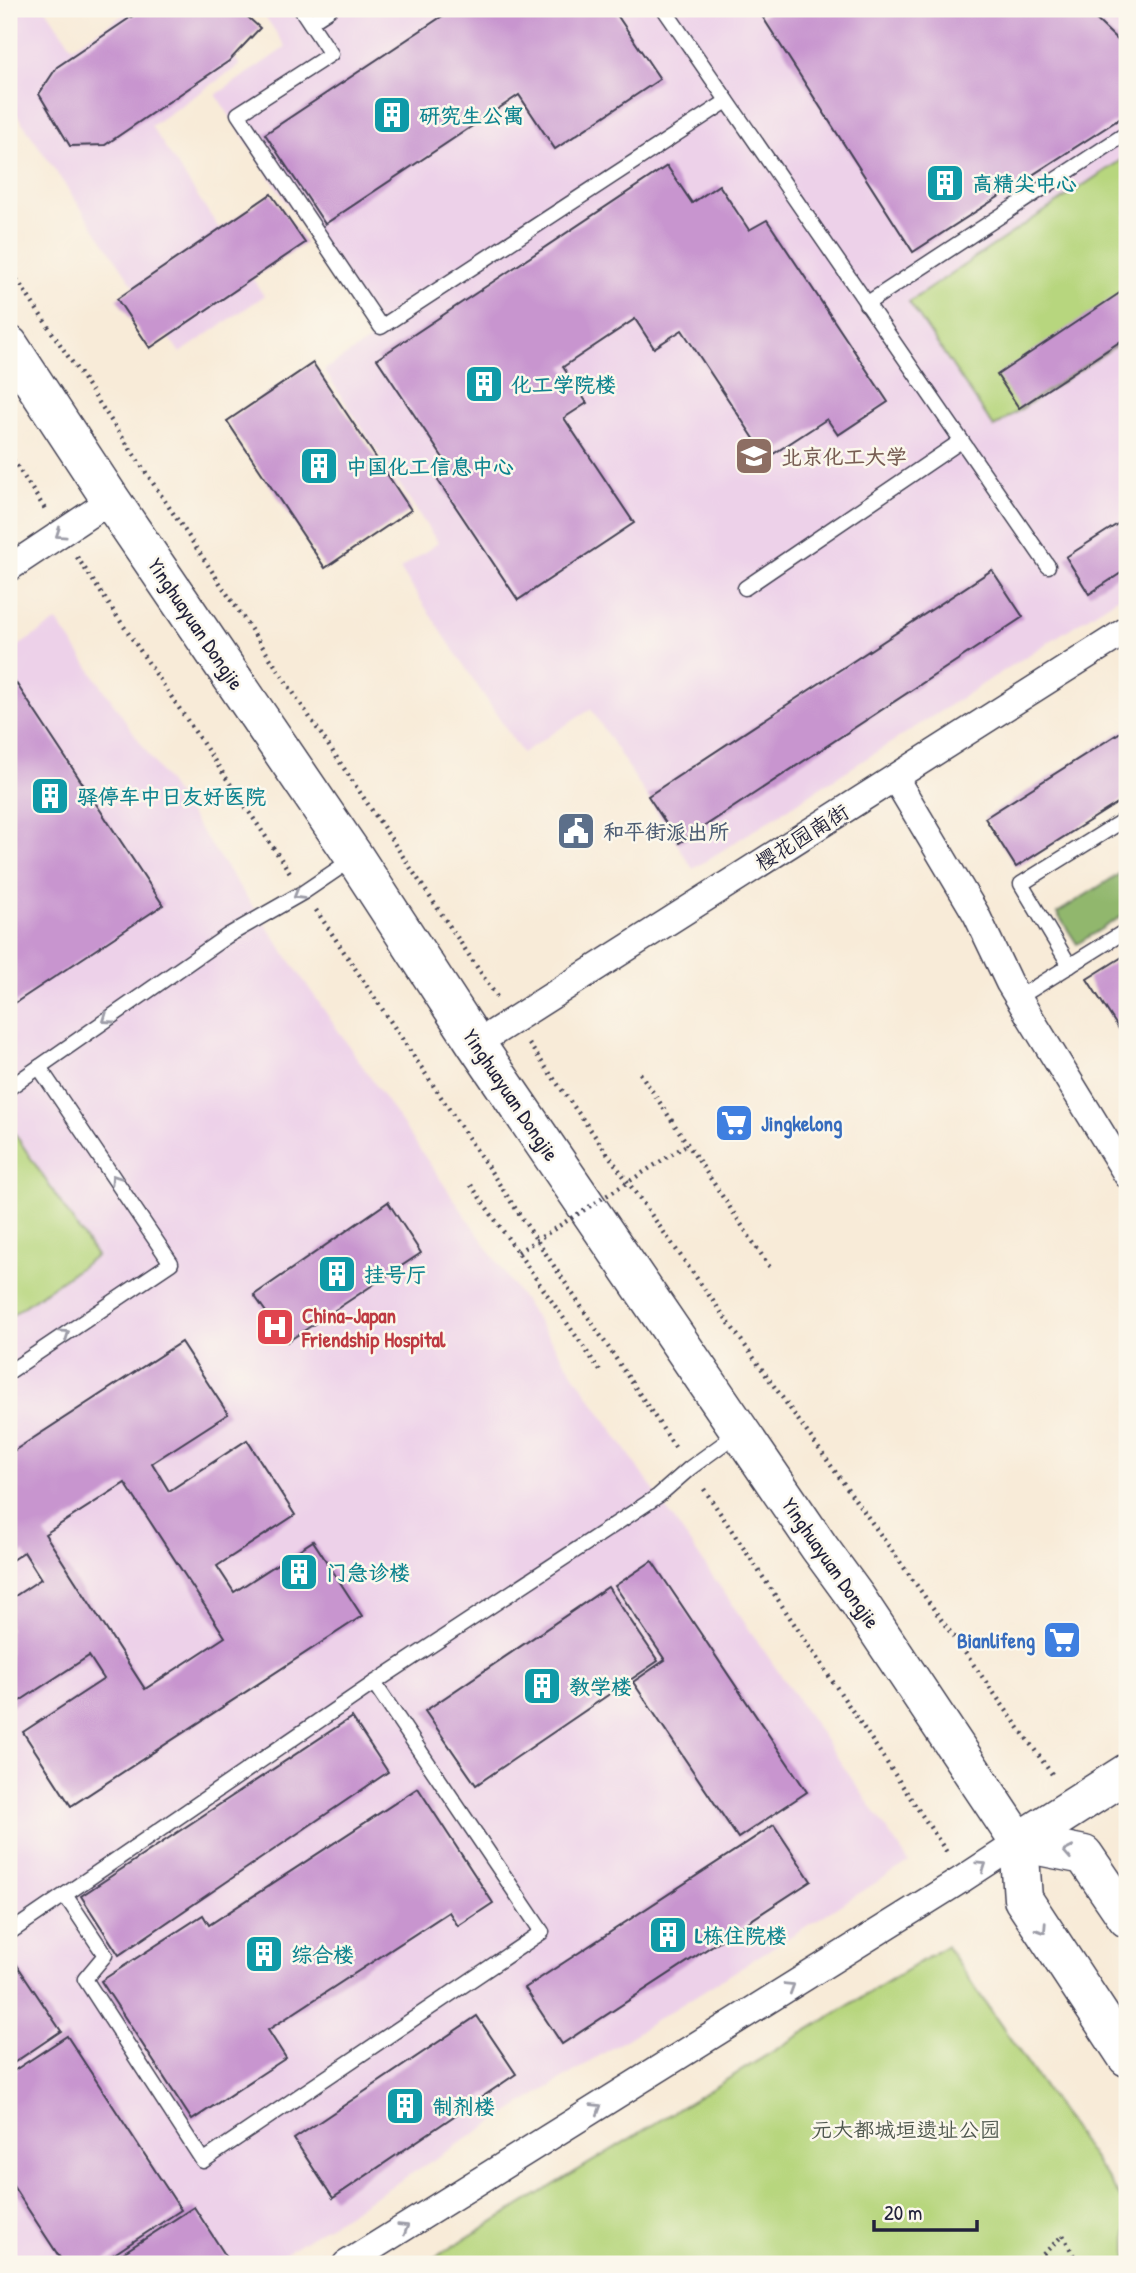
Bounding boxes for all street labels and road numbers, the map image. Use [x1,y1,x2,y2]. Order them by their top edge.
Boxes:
street label: Yinghuayuan Dongjie [141,552,251,696]
street label: 樱花园南街 [750,797,854,877]
street label: Yinghuayuan Dongjie [456,1023,566,1167]
street label: Yinghuayuan Dongjie [775,1492,887,1634]

